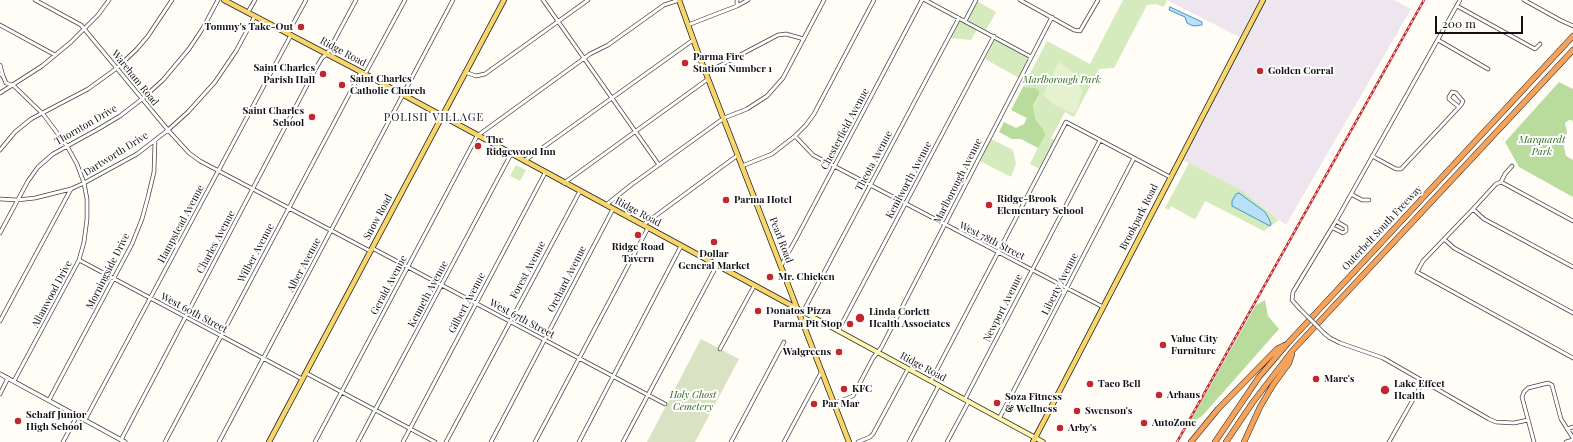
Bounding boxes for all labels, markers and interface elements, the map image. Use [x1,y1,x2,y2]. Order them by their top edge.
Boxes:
scale bar [1437,8,1525,34]
text: 200 m [1442,15,1476,31]
place label: Tommy's Take-Out [204,21,293,33]
marker: Tommy's Take-Out [296,22,306,32]
street label: Ridge Road [318,35,368,69]
street label: Wareham Road [109,48,161,108]
place label: Parma Fire Station Number 1 [693,51,772,74]
marker: Parma Fire Station Number 1 [680,58,690,68]
place label: Saint Charles Parish Hall [253,62,315,86]
place label: Golden Corral [1268,65,1334,77]
marker: Golden Corral [1255,66,1265,76]
marker: Saint Charles Parish Hall [318,69,328,79]
place label: Saint Charles Catholic Church [350,73,426,96]
park label: Marlborough Park [1023,74,1101,86]
marker: Saint Charles Catholic Church [337,80,347,90]
street label: Chesterfield Avenue [818,86,872,172]
street label: Thornton Drive [53,102,119,148]
place label: Saint Charles School [242,105,304,128]
district label: POLISH VILLAGE [384,111,484,125]
marker: Saint Charles School [307,112,317,122]
street label: Dartworth Drive [81,129,151,179]
street label: Theota Avenue [853,129,895,193]
place label: The Ridgewood Inn [486,134,556,158]
park label: Marquardt Park [1519,134,1565,158]
street label: Marlborough Avenue [931,136,985,226]
street label: Kenilworth Avenue [884,139,934,221]
marker: The Ridgewood Inn [473,141,483,151]
street label: Brookpark Road [1117,182,1161,252]
street label: Hampstead Avenue [155,183,207,265]
street label: Outerbelt South Freeway [1339,183,1425,273]
street label: Snow Road [361,192,395,242]
place label: Ridge-Brook Elementary School [997,193,1084,216]
place label: Parma Hotel [734,194,792,206]
street label: Ridge Road [613,195,663,229]
marker: Parma Hotel [721,195,731,205]
marker: Ridge-Brook Elementary School [984,200,994,210]
street label: Charles Avenue [194,208,238,276]
street label: Pearl Road [767,215,795,265]
street label: West 78th Street [957,219,1027,263]
street label: Wilber Avenue [235,221,277,285]
marker: Ridge Road Tavern [633,230,643,240]
street label: Morningside Drive [84,231,132,311]
street label: Alber Avenue [285,236,323,294]
marker: Dollar General Market [709,237,719,247]
street label: Forest Avenue [508,239,548,301]
place label: Ridge Road Tavern [612,241,664,264]
street label: Orchard Avenue [545,244,589,314]
place label: Dollar General Market [678,248,750,272]
street label: Liberty Avenue [1039,251,1081,317]
street label: Gerald Avenue [368,253,410,317]
street label: Allanwood Drive [29,258,75,330]
street label: Kenneth Avenue [405,259,451,329]
street label: Gilbert Avenue [446,271,488,335]
place label: Mr. Chicken [778,271,835,283]
marker: Mr. Chicken [765,272,775,282]
street label: Newport Avenue [981,272,1025,344]
street label: West 60th Street [159,290,229,336]
street label: West 67th Street [487,297,557,341]
place label: Donatos Pizza [766,305,831,317]
marker: Donatos Pizza [753,306,763,316]
place label: Linda Corlett Health Associates [869,306,950,330]
marker: Linda Corlett Health Associates [854,312,866,324]
place label: Parma Pit Stop [773,318,842,330]
marker: Parma Pit Stop [845,319,855,329]
place label: Value City Furniture [1171,333,1218,356]
marker: Value City Furniture [1158,340,1168,350]
place label: Walgreens [783,346,831,358]
marker: Walgreens [834,347,844,357]
street label: Ridge Road [898,350,948,384]
place label: Marc's [1324,373,1354,385]
marker: Marc's [1311,374,1321,384]
place label: Taco Bell [1098,378,1141,390]
place label: Lake Effect Health [1394,378,1445,402]
marker: Taco Bell [1085,379,1095,389]
place label: KFC [852,383,872,395]
marker: KFC [839,384,849,394]
marker: Lake Effect Health [1379,384,1391,396]
park label: Holy Ghost Cemetery [670,389,716,412]
place label: Arhaus [1167,389,1200,401]
marker: Arhaus [1154,390,1164,400]
place label: Soza Fitness & Wellness [1005,391,1062,414]
place label: Par Mar [822,398,860,410]
marker: Soza Fitness & Wellness [992,398,1002,408]
marker: Par Mar [809,399,819,409]
place label: Swenson's [1085,405,1132,417]
marker: Swenson's [1072,406,1082,416]
place label: Schaff Junior High School [26,409,86,432]
marker: Schaff Junior High School [13,416,23,426]
place label: AutoZone [1152,417,1196,429]
marker: AutoZone [1139,418,1149,428]
place label: Arby's [1068,422,1097,434]
marker: Arby's [1055,423,1065,433]

